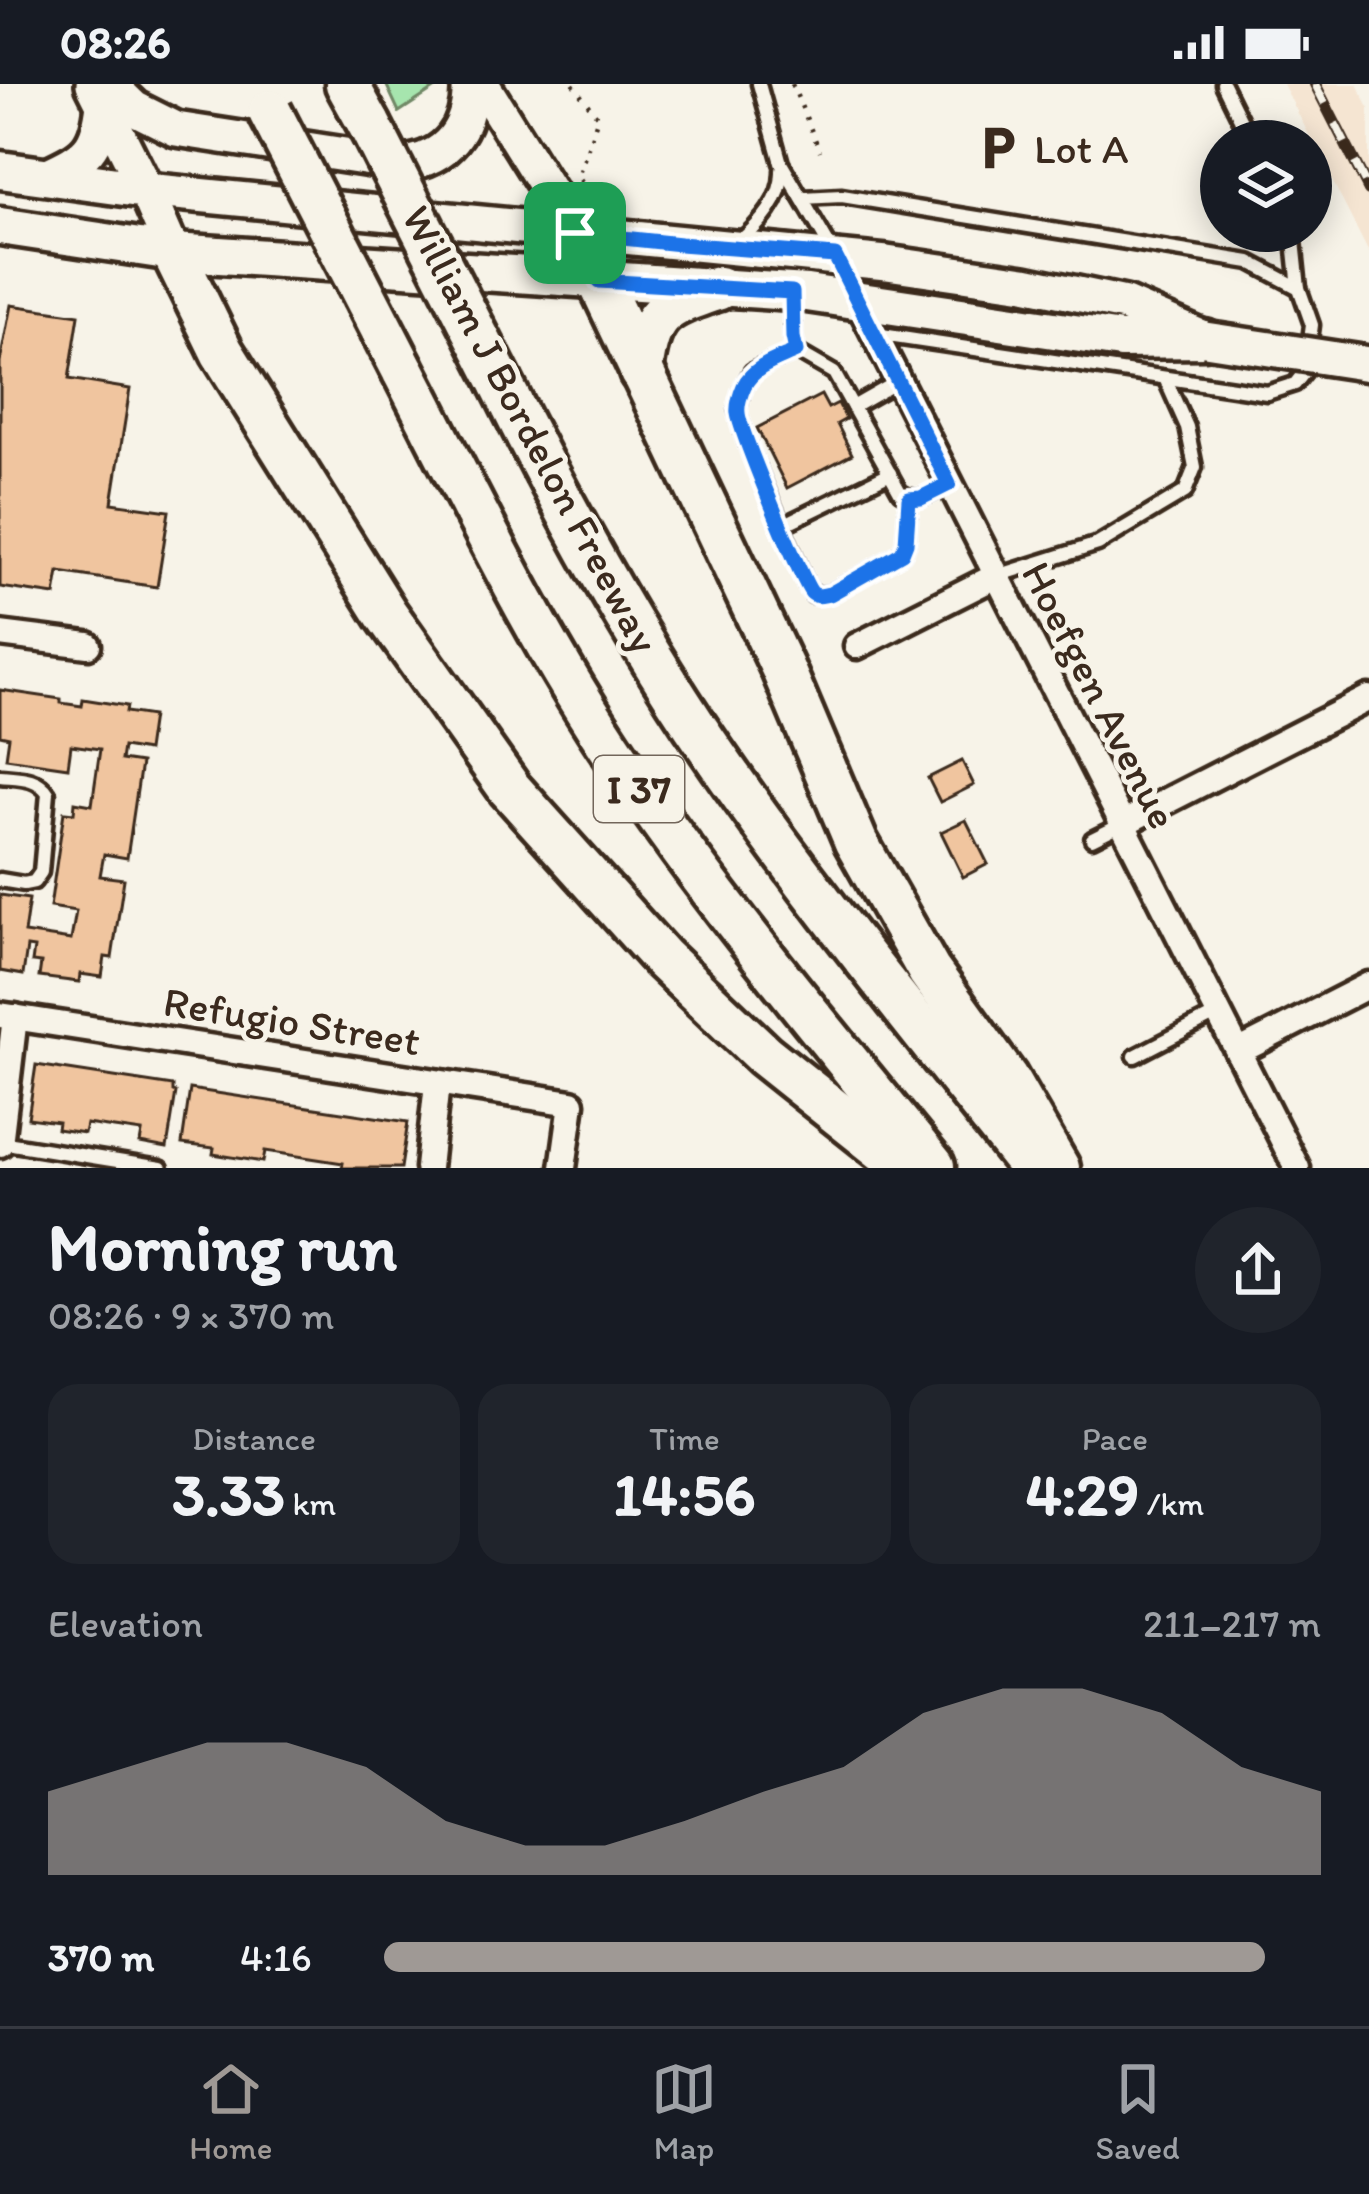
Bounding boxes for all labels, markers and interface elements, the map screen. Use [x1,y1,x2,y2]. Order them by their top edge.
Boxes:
text: 08:26 [60,15,171,69]
map controls [1200,120,1332,252]
button: layers [1200,120,1332,252]
parking icon: Lot A [973,123,1023,173]
place label: Lot A [1034,123,1129,174]
pin [524,182,626,284]
street label: William J Bordelon Freeway [391,197,671,661]
icon: arrive [542,200,608,266]
street label: Hoefgen Avenue [1011,553,1189,837]
road number: I 37 [594,756,684,822]
street label: Refugio Street [160,976,424,1066]
text: Morning run [48,1207,397,1287]
button: share [1195,1207,1321,1333]
text: 08:26 · 9 × 370 m [48,1292,334,1339]
text: Distance [192,1419,316,1458]
text: Time [649,1419,720,1458]
text: Pace [1082,1419,1148,1458]
text: 3.33 [172,1458,285,1530]
text: 14:56 [614,1458,755,1530]
text: 4:29 [1026,1458,1139,1530]
text: km [285,1484,336,1523]
text: /km [1139,1484,1204,1523]
text: Elevation [48,1600,203,1647]
text: 211–217 m [1143,1600,1321,1647]
text: 370 m [48,1934,154,1981]
text: 4:16 [240,1934,312,1981]
tab: Home [189,2056,272,2167]
tab: Map [651,2056,717,2167]
tab: Saved [1096,2056,1180,2167]

